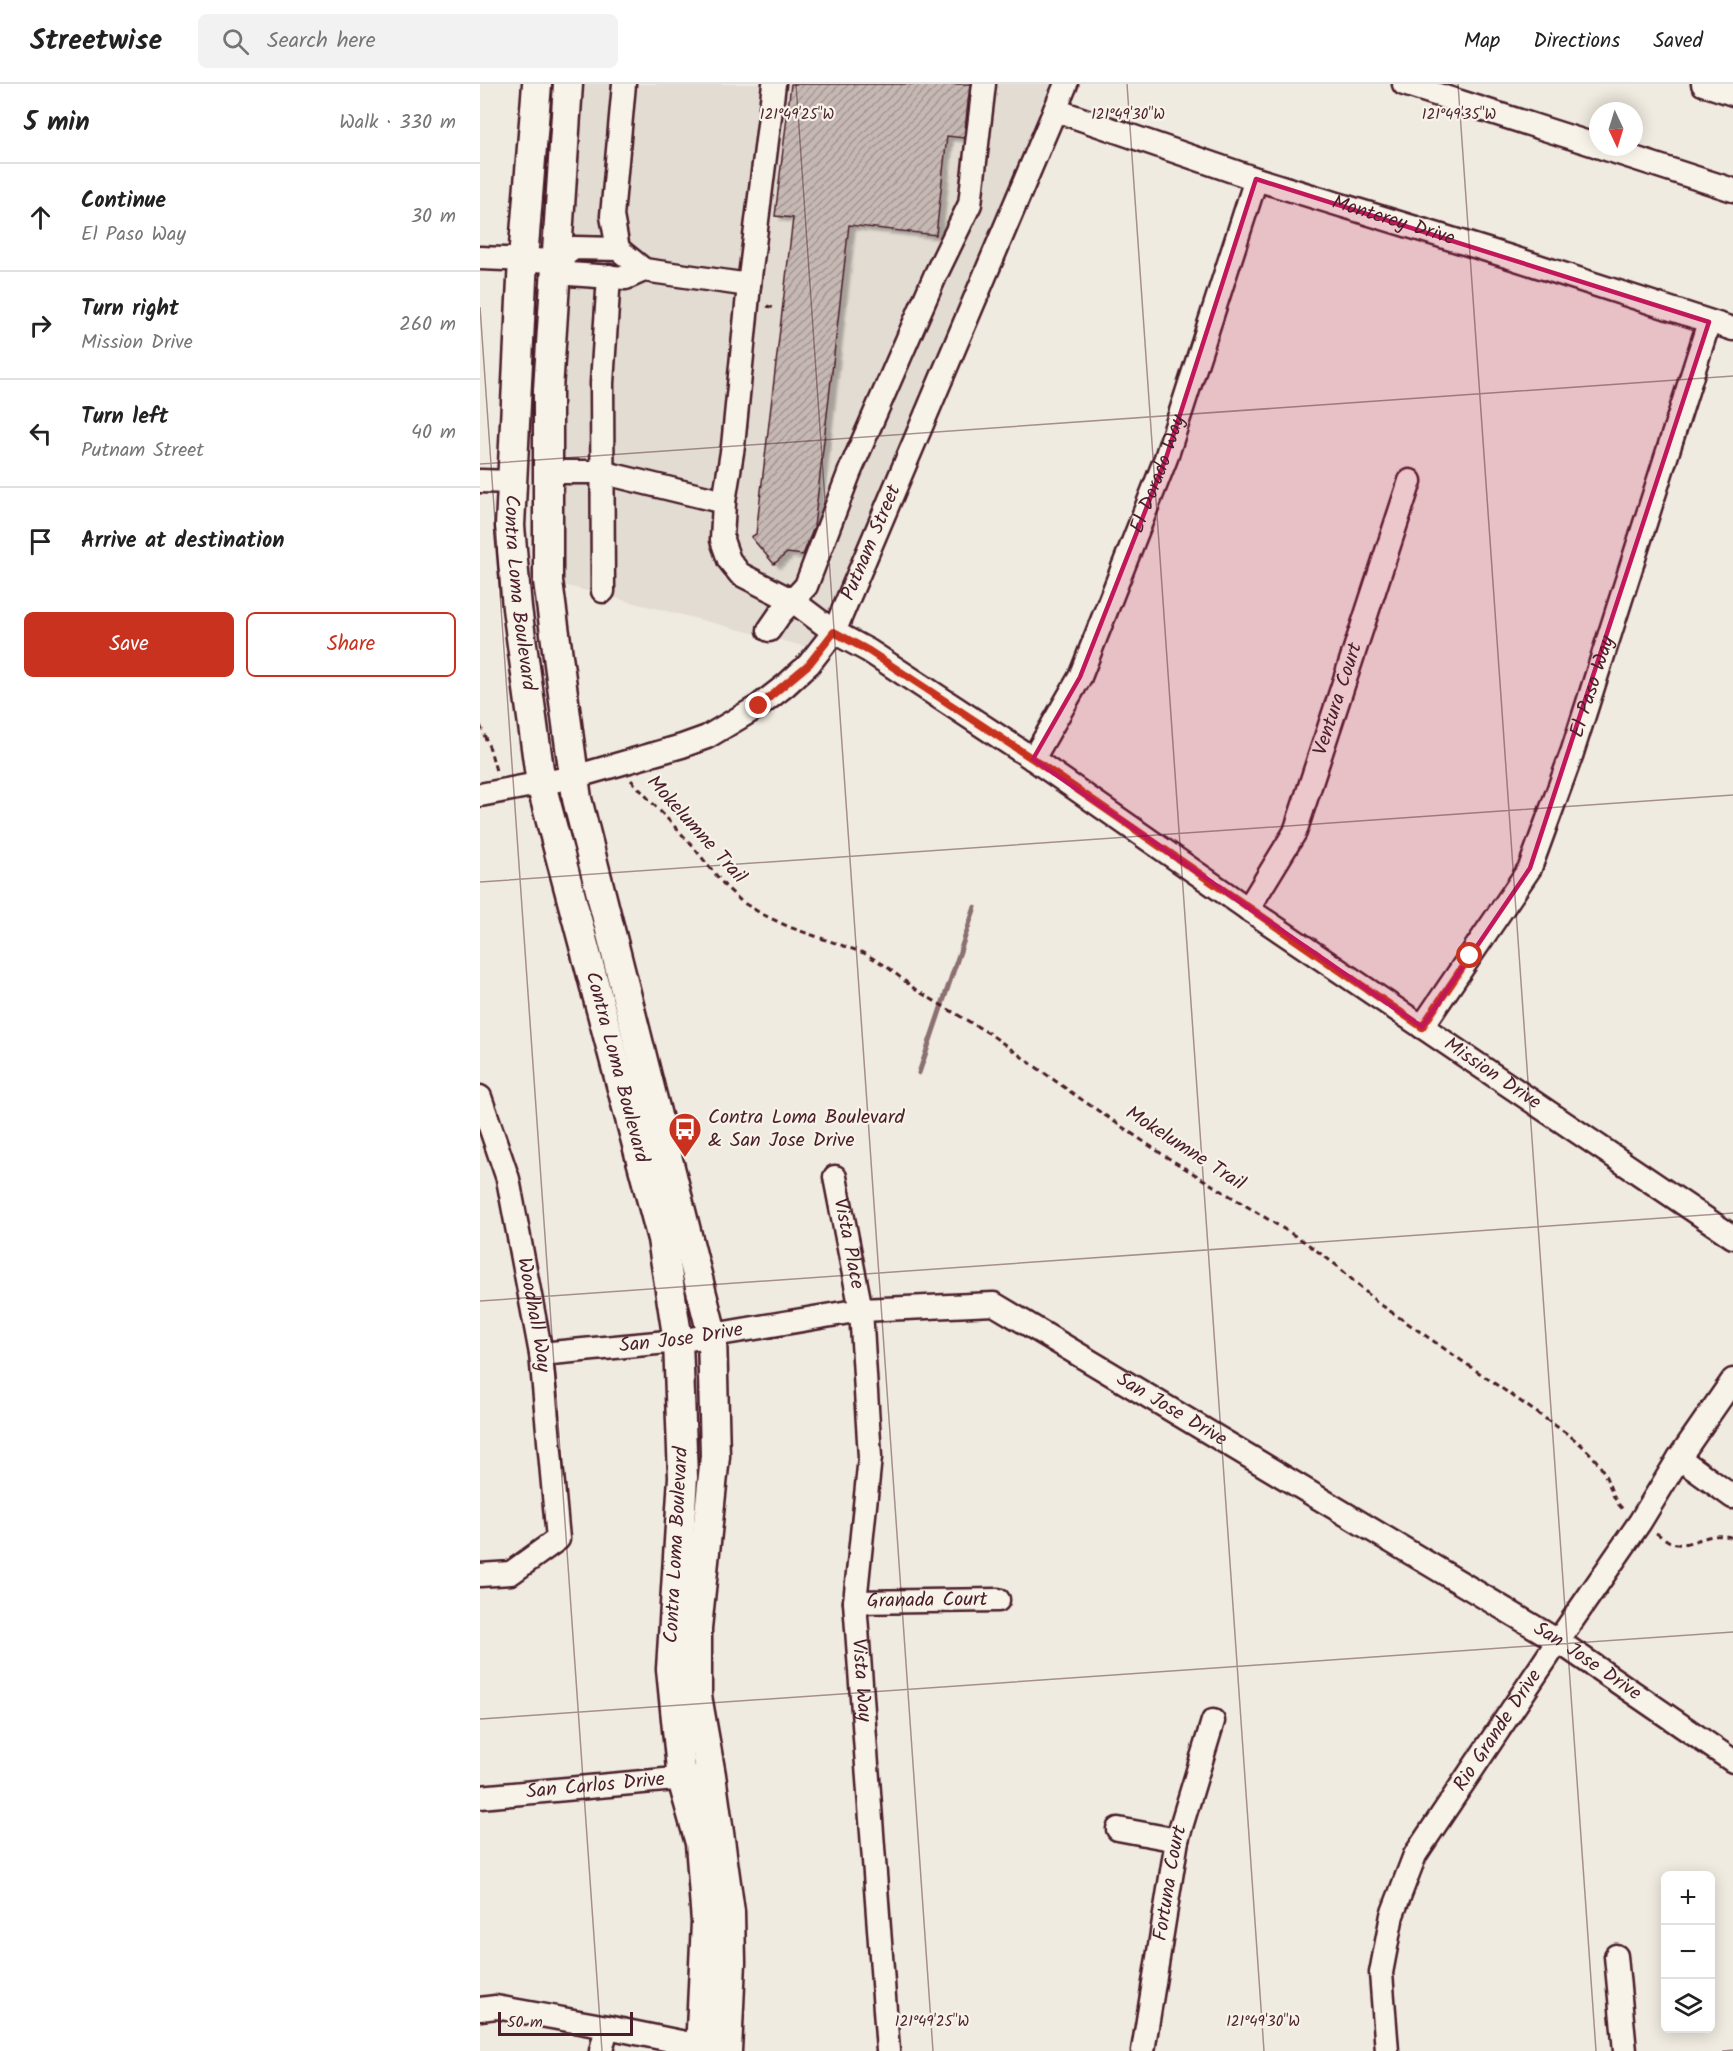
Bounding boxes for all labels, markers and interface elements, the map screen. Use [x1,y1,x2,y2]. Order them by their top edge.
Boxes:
search box [198,14,618,68]
text: Streetwise [30,19,162,64]
text: Search here [267,24,376,59]
icon: search [219,25,252,58]
text: Map [1464,25,1500,58]
text: Directions [1533,25,1620,58]
text: Saved [1653,25,1703,58]
text: 5 min [24,102,90,144]
north arrow [1589,102,1643,156]
text: 121°49'25"W [760,103,834,127]
text: 121°49'30"W [1091,103,1165,127]
text: 121°49'35"W [1422,103,1496,127]
text: Walk · 330 m [339,107,456,139]
text: Continue [81,184,166,219]
street label: Monterey Drive [1328,187,1459,255]
icon: ahead [24,201,57,234]
text: 30 m [411,201,456,233]
text: El Paso Way [81,219,186,251]
text: Turn right [81,292,179,327]
icon: right [24,309,57,342]
text: 260 m [399,309,456,341]
text: Mission Drive [81,327,193,359]
text: Turn left [81,400,168,435]
street label: El Dorado Way [1122,410,1195,538]
icon: left [24,417,57,450]
text: 40 m [411,417,456,449]
text: Putnam Street [81,435,204,467]
street label: Putnam Street [833,480,911,606]
street label: Contra Loma Boulevard [494,494,544,694]
text: Arrive at destination [81,524,284,559]
icon: arrive [24,525,57,558]
button: Save [24,612,234,677]
button: Share [246,612,456,677]
street label: El Paso Way [1562,631,1624,742]
street label: Ventura Court [1305,638,1372,760]
route end [745,692,771,718]
street label: Mokelumne Trail [638,768,754,892]
route start [1456,942,1482,968]
street label: Contra Loma Boulevard [576,968,657,1167]
street label: Mission Drive [1437,1029,1547,1119]
street label: Mokelumne Trail [1119,1098,1252,1200]
place label: Contra Loma Boulevard & San Jose Drive [708,1102,906,1157]
bus stop icon: Contra Loma Boulevard & San Jose Drive [667,1111,703,1158]
street label: Vista Place [824,1195,873,1292]
street label: Woodhall Way [507,1255,559,1374]
street label: San Jose Drive [618,1314,745,1362]
street label: San Jose Drive [1110,1364,1233,1456]
street label: Contra Loma Boulevard [656,1445,698,1644]
street label: Granada Court [866,1584,988,1618]
street label: San Jose Drive [1527,1614,1648,1710]
street label: Vista Way [842,1637,880,1724]
street label: Rio Grande Drive [1446,1663,1551,1798]
street label: San Carlos Drive [525,1764,666,1809]
street label: Fortuna Court [1145,1821,1197,1943]
map controls [1661,1871,1715,2033]
button: + [1661,1871,1715,1925]
button: − [1661,1925,1715,1979]
button: layers [1661,1979,1715,2033]
scale bar [498,2009,633,2036]
text: 50 m [507,2010,543,2035]
text: 121°49'25"W [895,2010,969,2034]
text: 121°49'30"W [1226,2010,1300,2034]

